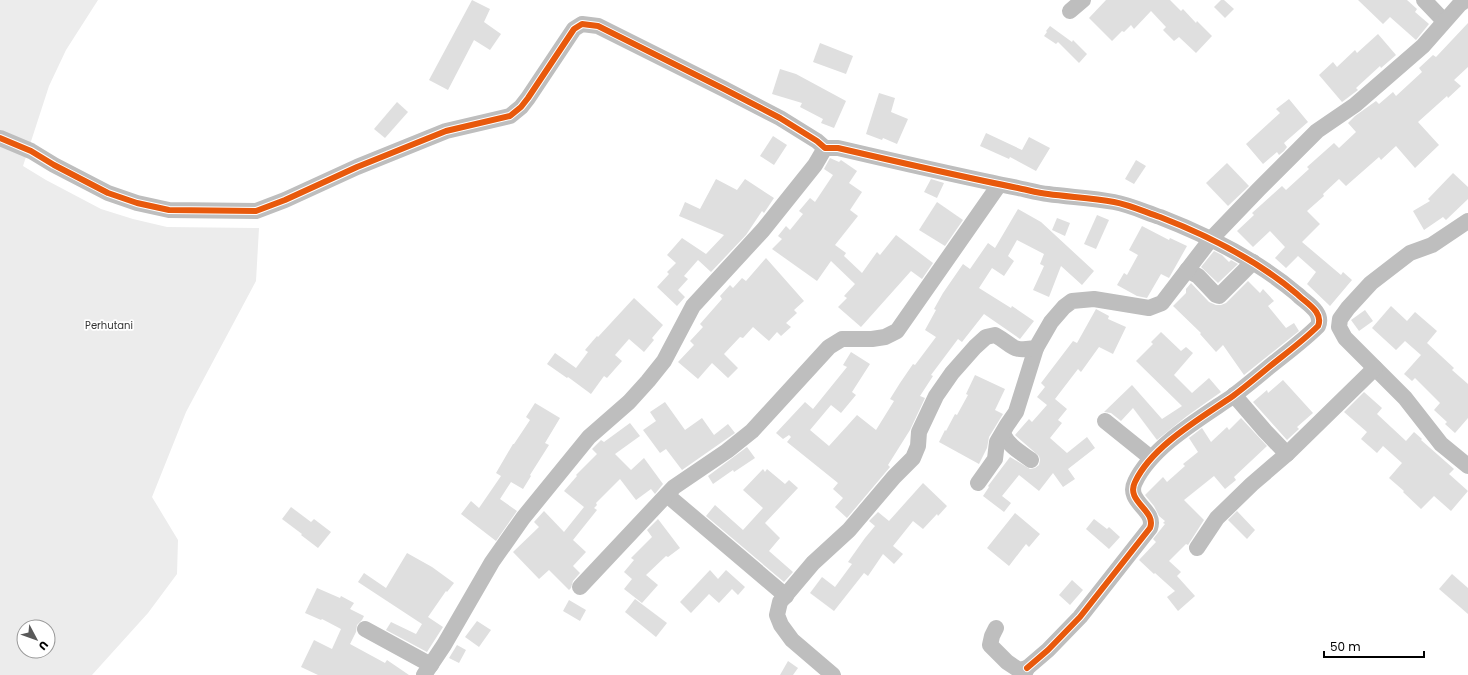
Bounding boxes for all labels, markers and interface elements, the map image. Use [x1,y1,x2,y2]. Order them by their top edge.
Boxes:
park label: Perhutani [85,318,133,333]
north arrow [16,619,56,659]
scale bar [1324,633,1424,659]
text: U [35,637,52,654]
text: 50 m [1330,638,1361,655]

